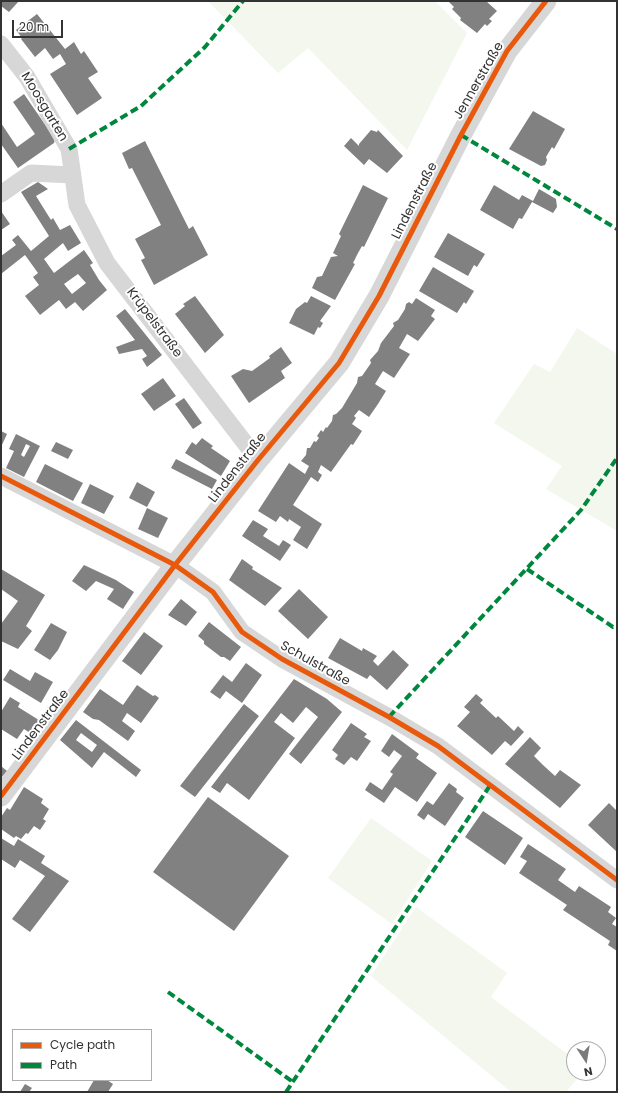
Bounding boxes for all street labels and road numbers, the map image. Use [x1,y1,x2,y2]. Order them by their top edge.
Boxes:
street label: Jennerstraße [451,40,507,122]
street label: Moosgarten [17,69,71,145]
street label: Lindenstraße [389,160,441,242]
street label: Krüpelstraße [123,285,185,361]
street label: Lindenstraße [206,430,270,506]
street label: Schulstraße [277,638,353,690]
street label: Lindenstraße [9,687,73,763]

